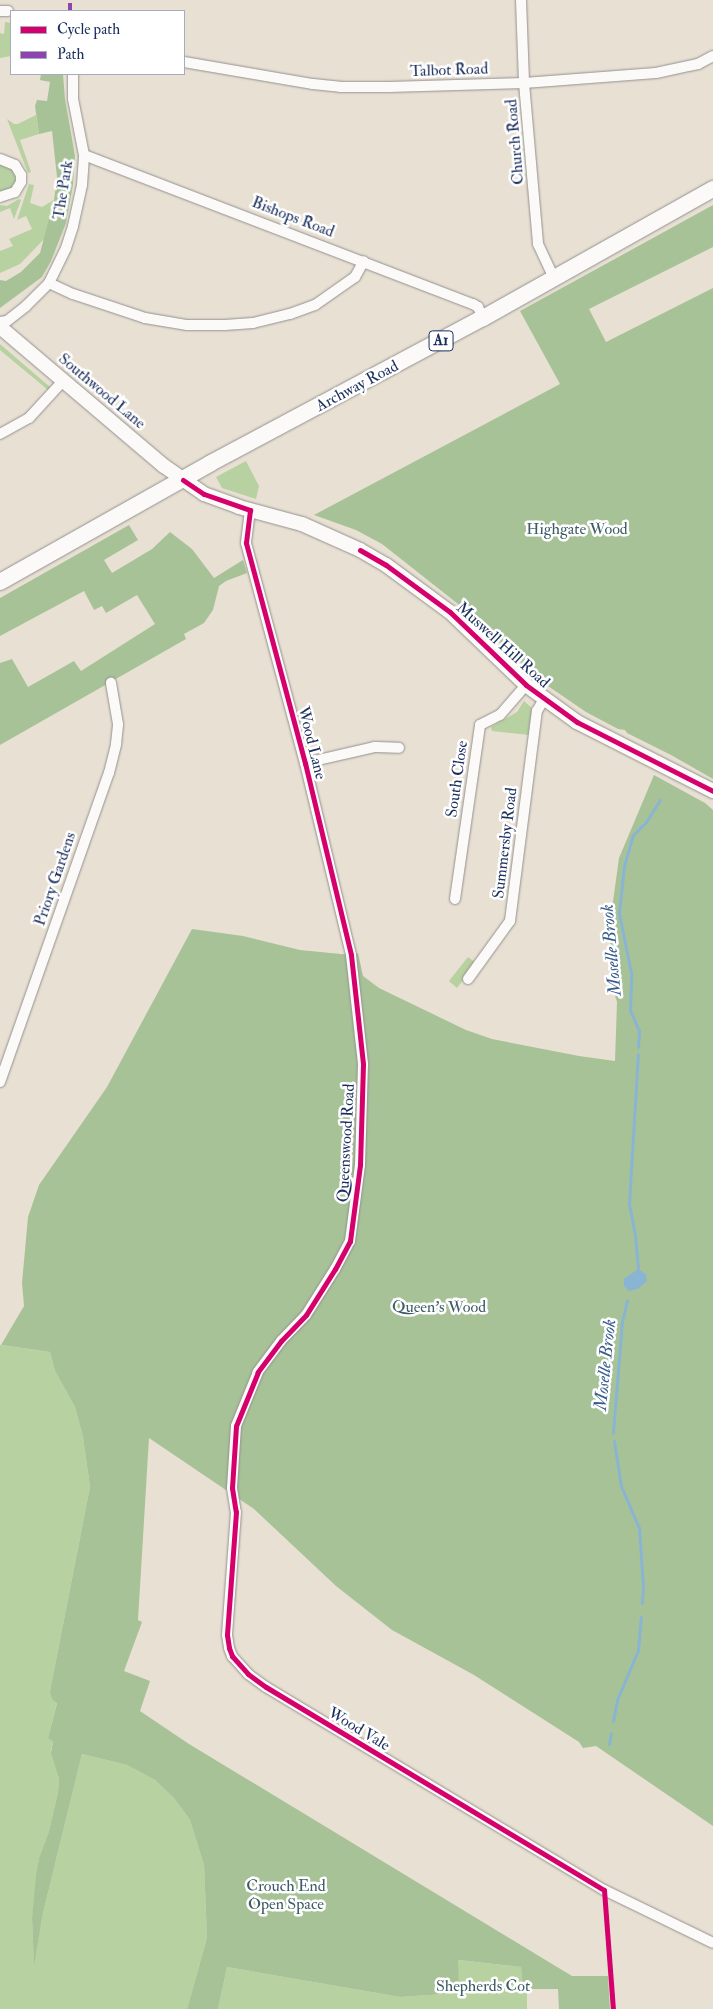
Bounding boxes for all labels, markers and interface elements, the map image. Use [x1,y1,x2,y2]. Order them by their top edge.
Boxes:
legend [10,10,185,75]
text: Cycle path [57,20,120,39]
text: Path [57,45,84,64]
street label: Talbot Road [410,59,488,81]
street label: Church Road [502,98,528,186]
street label: The Park [49,159,77,221]
street label: Bishops Road [249,193,337,241]
road number: A1 [428,328,454,354]
street label: Southwood Lane [55,349,149,433]
street label: Archway Road [312,356,402,416]
park label: Highgate Wood [526,519,628,539]
street label: Muswell Hill Road [452,598,554,692]
street label: Wood Lane [294,704,330,782]
street label: South Close [442,739,472,819]
street label: Summersby Road [489,786,521,900]
street label: Priory Gardens [30,830,80,928]
water label: Moselle Brook [597,903,627,997]
street label: Queenswood Road [333,1083,359,1203]
park label: Queen’s Wood [392,1297,486,1317]
water label: Moselle Brook [590,1318,622,1412]
street label: Wood Vale [325,1703,393,1755]
park label: Crouch End Open Space [246,1876,326,1914]
park label: Shepherds Cot [436,1976,530,1996]

